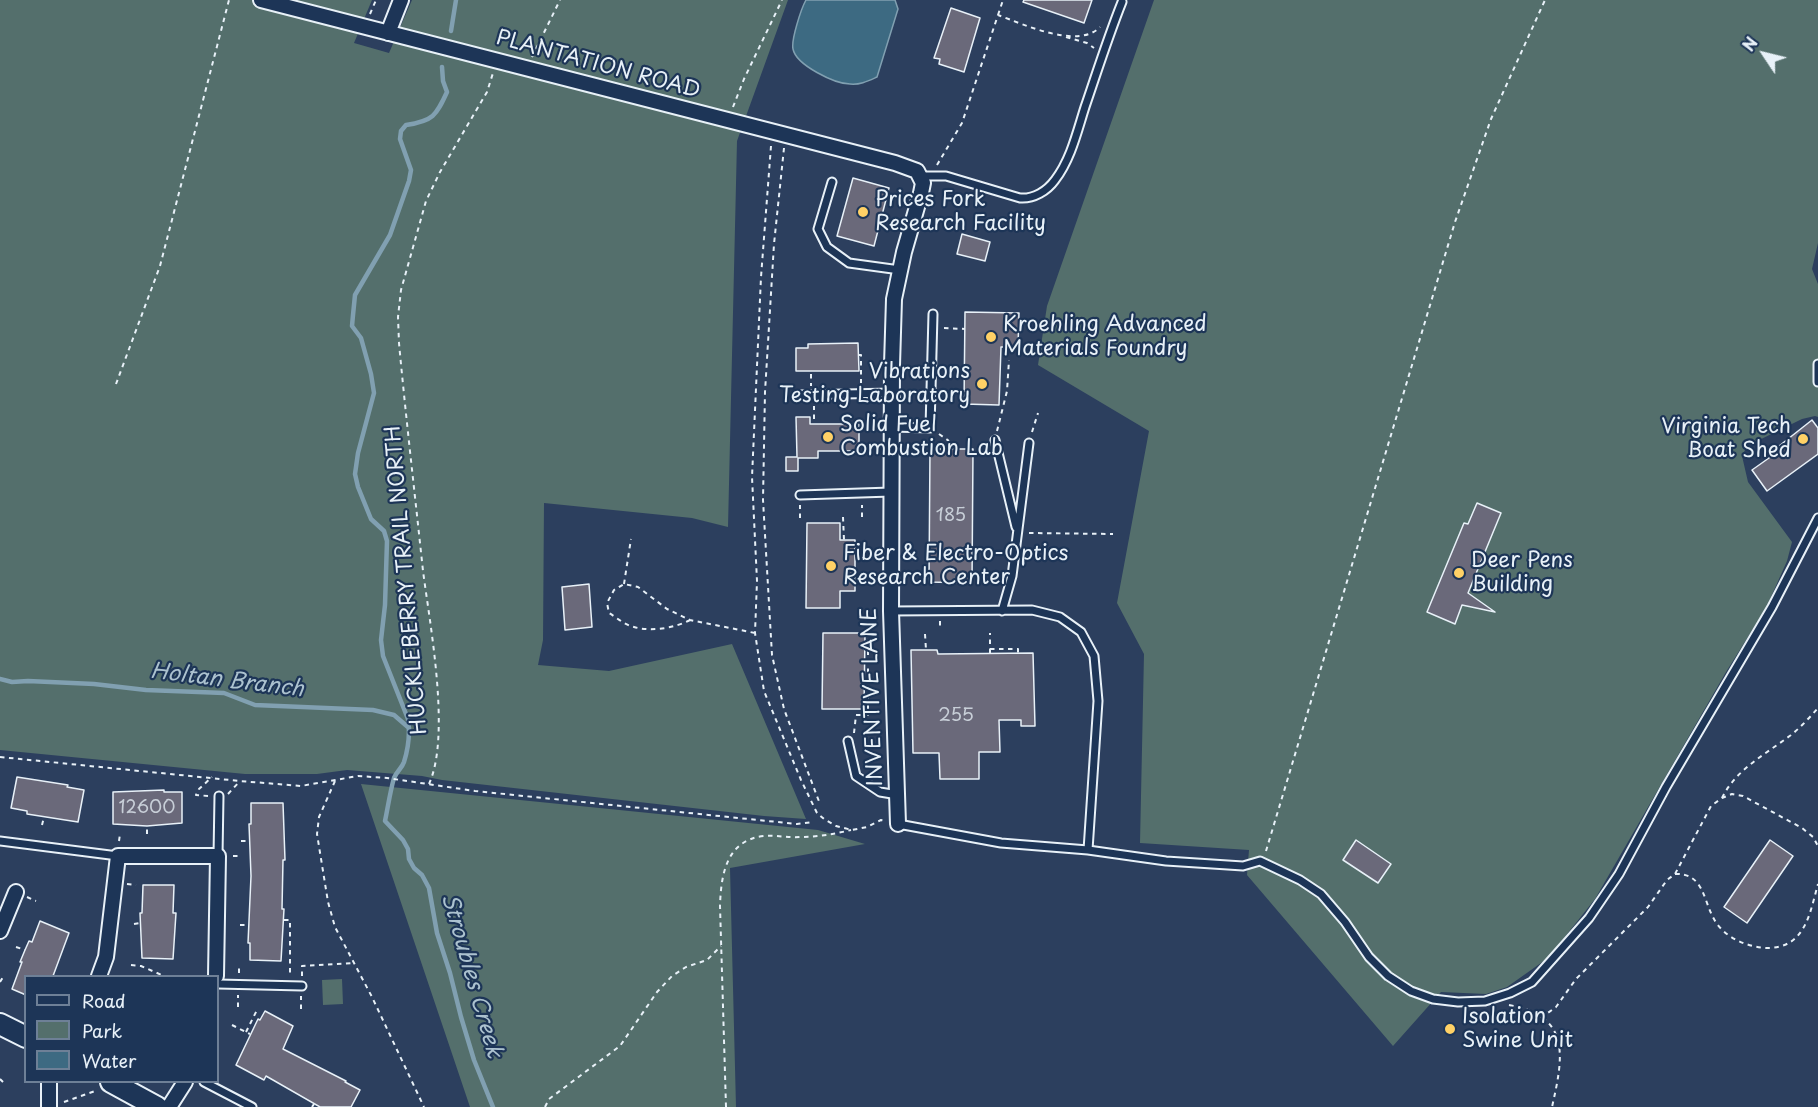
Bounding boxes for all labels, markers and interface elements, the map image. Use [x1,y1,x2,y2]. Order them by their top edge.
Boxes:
north arrow [1734,24,1794,84]
street label: PLANTATION ROAD [493,26,703,104]
text: N [1736,32,1763,56]
place label: Prices Fork Research Facility [875,187,1046,237]
marker: Prices Fork Research Facility [856,205,870,219]
place label: Kroehling Advanced Materials Foundry [1003,312,1207,362]
marker: Kroehling Advanced Materials Foundry [984,330,998,344]
place label: Vibrations Testing Laboratory [779,359,970,409]
marker: Vibrations Testing Laboratory [975,377,989,391]
place label: Solid Fuel Combustion Lab [840,412,1003,462]
place label: Virginia Tech Boat Shed [1661,414,1791,464]
street label: HUCKLEBERRY TRAIL NORTH [381,425,433,735]
marker: Solid Fuel Combustion Lab [821,430,835,444]
marker: Virginia Tech Boat Shed [1796,432,1810,446]
house number: 185 [936,505,966,527]
place label: Fiber & Electro-Optics Research Center [843,541,1068,591]
place label: Deer Pens Building [1471,548,1573,598]
marker: Fiber & Electro-Optics Research Center [824,559,838,573]
marker: Deer Pens Building [1452,566,1466,580]
street label: INVENTIVE LANE [857,607,889,787]
water label: Holtan Branch [149,659,305,703]
house number: 255 [938,705,974,727]
house number: 12600 [119,797,175,819]
water label: Stroubles Creek [435,891,507,1061]
legend [24,975,219,1083]
text: Road [82,987,126,1014]
place label: Isolation Swine Unit [1462,1004,1573,1054]
text: Park [82,1017,122,1044]
marker: Isolation Swine Unit [1443,1022,1457,1036]
text: Water [82,1047,136,1074]

